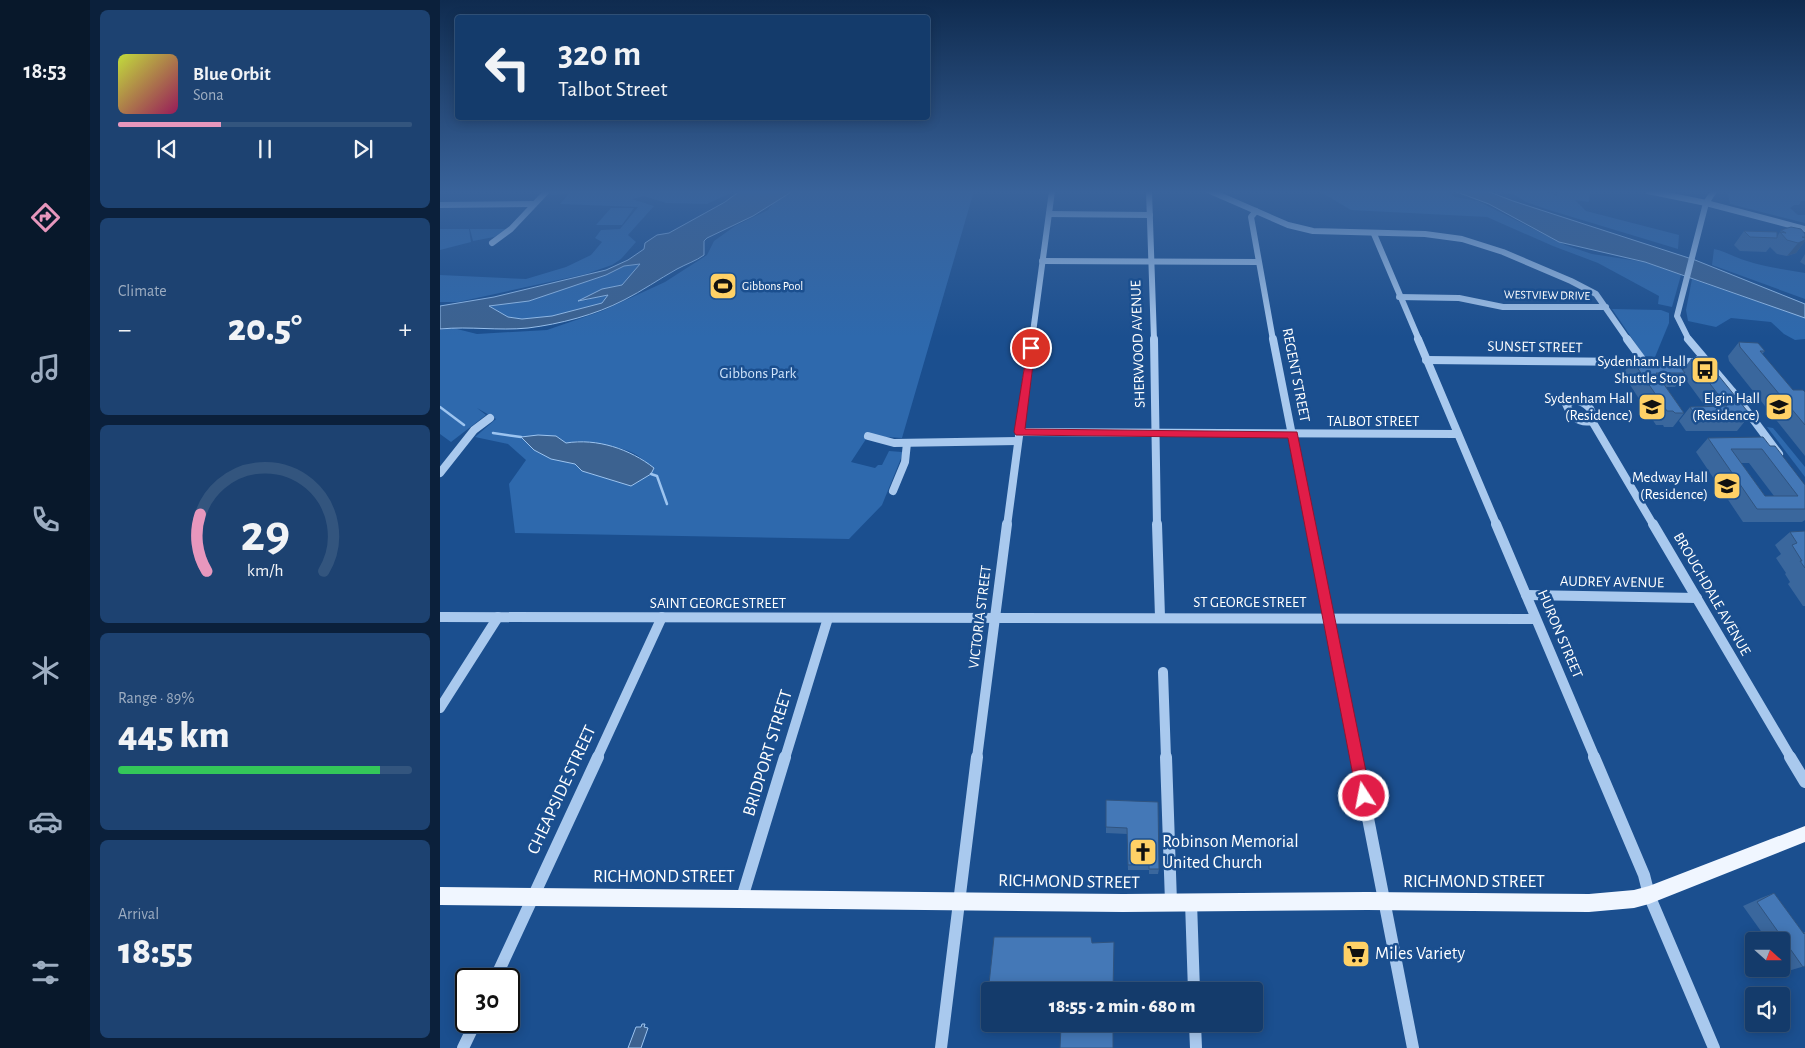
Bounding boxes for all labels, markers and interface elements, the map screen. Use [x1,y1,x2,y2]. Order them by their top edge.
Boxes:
icon: left [475,35,540,100]
text: 320 m [558,37,641,72]
text: 18:53 [24,60,66,82]
text: Blue Orbit [193,65,271,84]
text: Talbot Street [558,78,667,100]
text: Sona [193,87,224,103]
icon: previous [153,135,181,163]
icon: pause [251,135,279,163]
icon: next [349,135,377,163]
icon: directions [28,200,63,235]
sports icon: Gibbons Pool [708,271,738,301]
place label: Gibbons Pool [742,280,803,292]
street label: SHERWOOD AVENUE [1128,280,1148,408]
text: Climate [118,283,167,299]
street label: WESTVIEW DRIVE [1504,288,1590,302]
text: 20.5° [228,310,302,348]
text: − [118,316,131,344]
text: + [399,316,412,344]
pin [1010,327,1052,369]
street label: REGENT STREET [1280,327,1313,424]
icon: arrive [1017,334,1045,362]
street label: SUNSET STREET [1487,339,1583,355]
icon: music [28,351,63,386]
place label: Sydenham Hall Shuttle Stop [1597,354,1686,386]
bus stop icon: Sydenham Hall Shuttle Stop [1690,355,1720,385]
park label: Gibbons Park [720,366,797,381]
place label: Sydenham Hall (Residence) [1544,391,1633,423]
place label: Elgin Hall (Residence) [1692,391,1760,423]
school or university icon: Sydenham Hall (Residence) [1637,392,1667,422]
school or university icon: Elgin Hall (Residence) [1764,392,1794,422]
street label: TALBOT STREET [1327,414,1420,429]
place label: Medway Hall (Residence) [1632,470,1708,502]
school or university icon: Medway Hall (Residence) [1712,471,1742,501]
icon: phone [28,502,63,537]
text: 29 [240,508,290,560]
street label: BROUGHDALE AVENUE [1671,530,1753,658]
text: km/h [247,562,283,580]
street label: VICTORIA STREET [966,564,994,670]
street label: AUDREY AVENUE [1560,574,1664,590]
street label: HURON STREET [1535,588,1586,681]
street label: ST GEORGE STREET [1193,595,1307,610]
street label: SAINT GEORGE STREET [650,596,787,611]
icon: climate [28,653,63,688]
street label: BRIDPORT STREET [740,687,796,818]
text: Range · 89% [118,690,194,706]
text: 445 km [118,717,230,755]
street label: CHEAPSIDE STREET [524,723,600,857]
position arrow [1337,769,1389,821]
icon: car [28,804,63,839]
place label: Robinson Memorial United Church [1162,833,1299,872]
church icon: Robinson Memorial United Church [1128,837,1158,867]
street label: RICHMOND STREET [593,868,735,886]
street label: RICHMOND STREET [998,872,1140,892]
street label: RICHMOND STREET [1403,873,1545,891]
text: Arrival [118,906,159,922]
north arrow [1745,932,1790,978]
map controls [1745,932,1790,1032]
text: 18:55 [118,933,193,971]
supermarket icon: Miles Variety [1341,939,1371,969]
place label: Miles Variety [1375,945,1465,963]
icon: filters [28,955,63,990]
speed limit sign: 30 [455,968,520,1033]
button: sound [1745,987,1790,1032]
text: 18:55 · 2 min · 680 m [1049,997,1195,1016]

